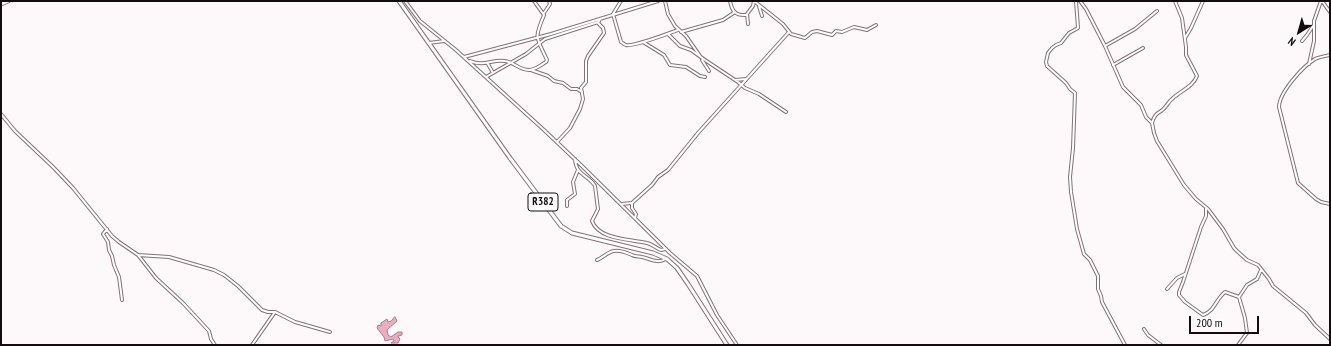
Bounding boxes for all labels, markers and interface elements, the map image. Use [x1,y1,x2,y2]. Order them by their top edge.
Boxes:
north arrow [1279,12,1319,52]
text: N [1285,34,1298,49]
road number: R382 [528,193,558,211]
scale bar [1191,308,1261,334]
text: 200 m [1196,315,1223,330]

